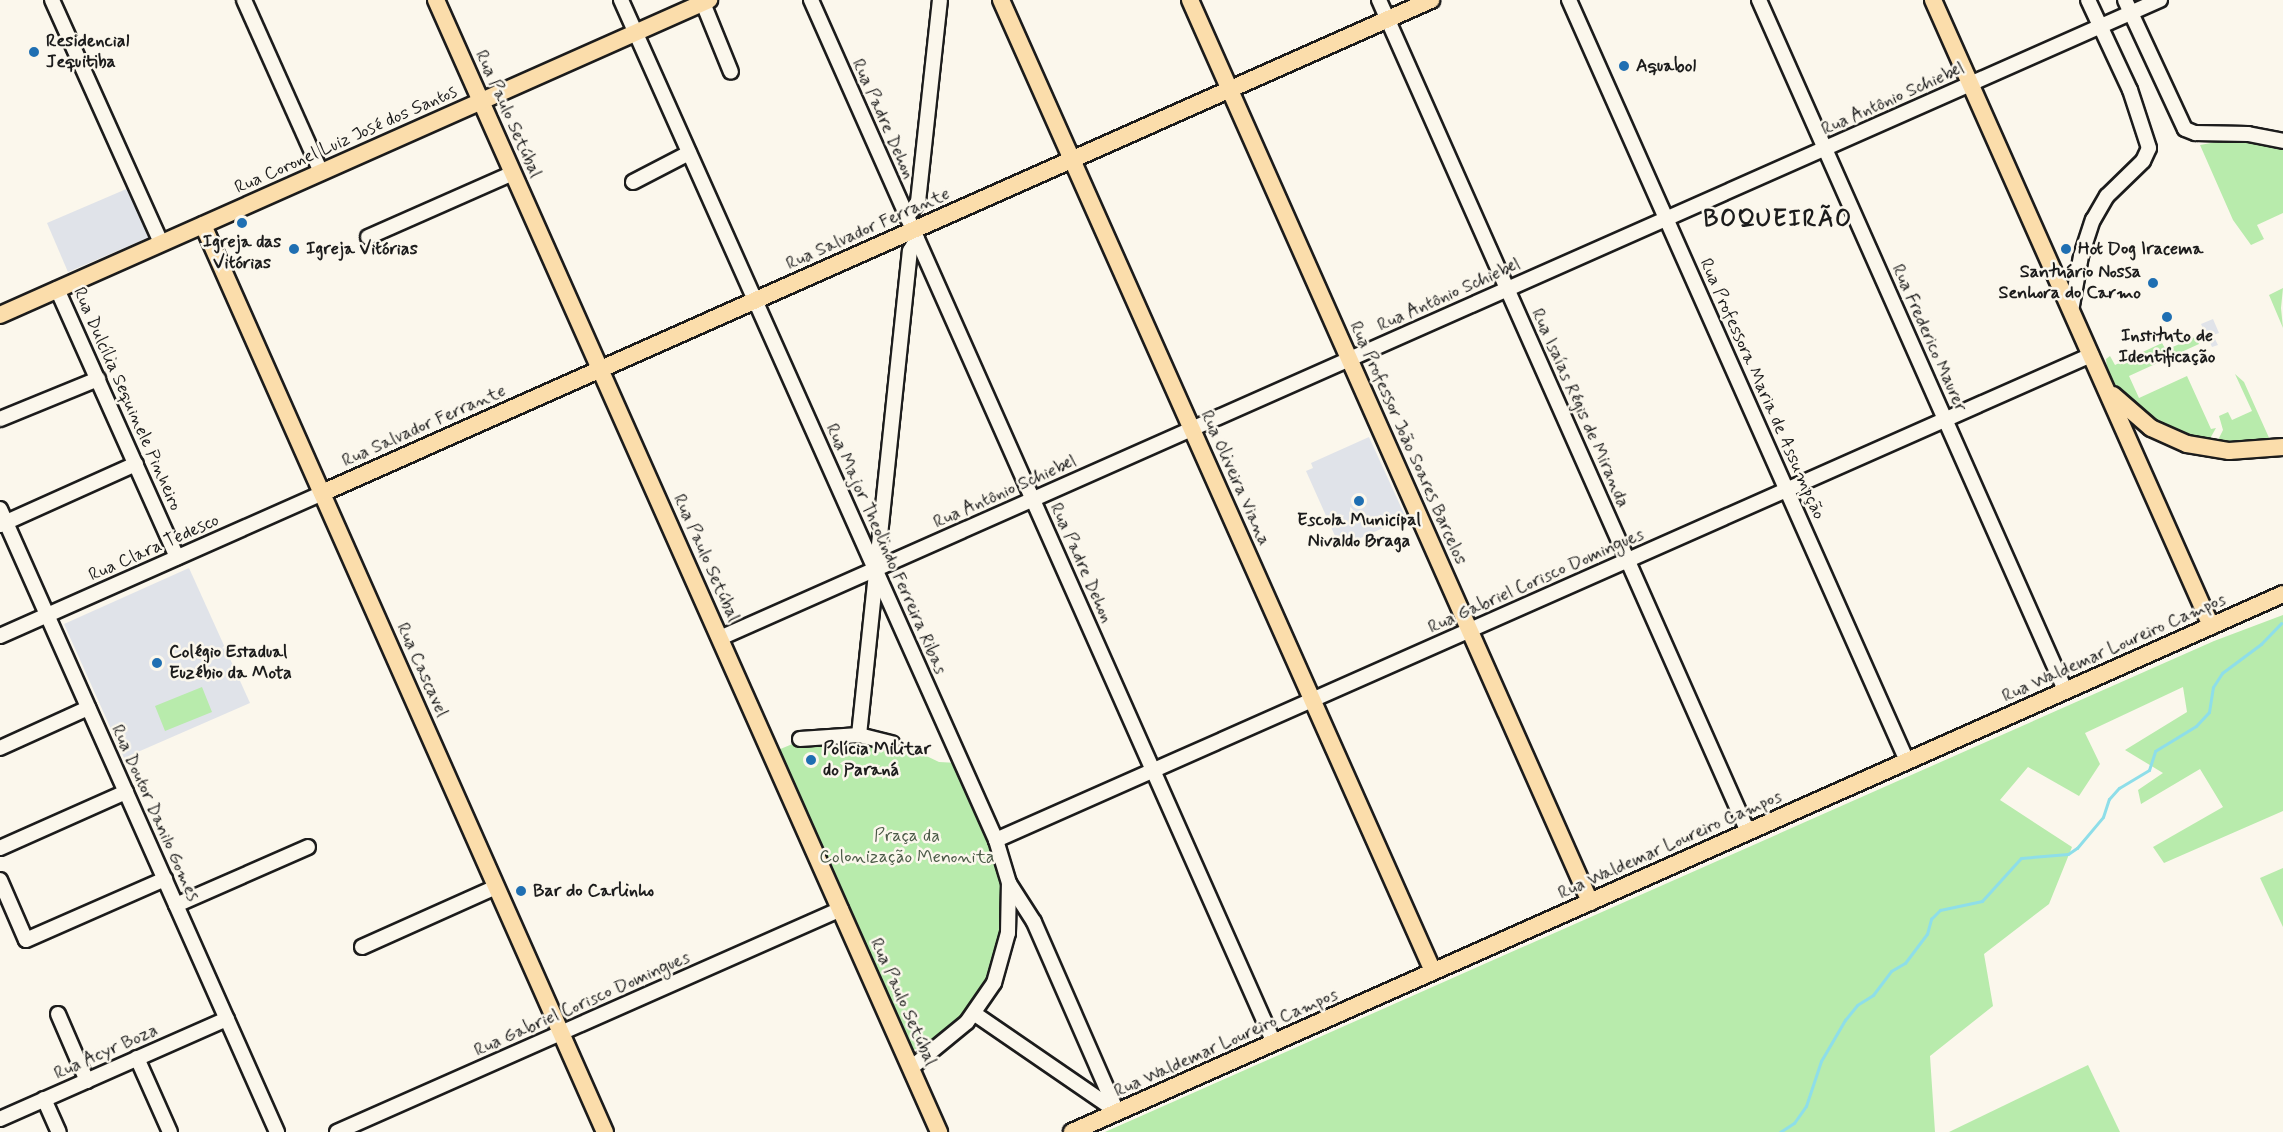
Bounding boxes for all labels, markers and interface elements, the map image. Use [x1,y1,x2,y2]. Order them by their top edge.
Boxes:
place label: Residencial Jequitiba [46,31,129,74]
marker: Residencial Jequitiba [27,45,41,59]
street label: Rua Paulo Setúbal [472,50,544,178]
place label: Aquabol [1636,55,1696,77]
street label: Rua Padre Dehon [847,56,919,182]
street label: Rua Antônio Schiebel [1818,58,1968,140]
marker: Aquabol [1617,59,1631,73]
street label: Rua Coronel Luiz José dos Santos [227,79,465,201]
street label: Rua Salvador Ferrante [788,185,948,273]
district label: BOQUEIRÃO [1703,206,1853,234]
marker: Igreja das Vitórias [235,216,249,230]
place label: Igreja das Vitórias [203,232,281,274]
place label: Igreja Vitórias [306,238,418,260]
place label: Hot Dog Iracema [2078,238,2212,260]
marker: Igreja Vitórias [287,242,301,256]
marker: Hot Dog Iracema [2059,242,2073,256]
street label: Rua Antônio Schiebel [1374,254,1524,336]
street label: Rua Professora Maria de Assumpção [1696,257,1828,521]
street label: Rua Frederico Maurer [1886,260,1972,416]
place label: Santuário Nossa Senhora do Carmo [1997,262,2141,304]
marker: Santuário Nossa Senhora do Carmo [2146,276,2160,290]
street label: Rua Dulcília Sequinele Pinheiro [70,288,184,510]
street label: Rua Isaías Régis de Miranda [1526,304,1634,512]
marker: Instituto de Identificação [2160,310,2174,324]
street label: Rua Professor João Soares Barcelos [1345,318,1471,568]
place label: Instituto de Identificação [2118,326,2216,368]
street label: Rua Salvador Ferrante [344,382,504,470]
street label: Rua Oliveira Viana [1196,409,1274,547]
street label: Rua Major Theolindo Ferreira Ribas [821,421,951,677]
street label: Rua Antônio Schiebel [930,451,1080,533]
street label: Rua Paulo Setúbal [670,494,742,622]
marker: Escola Municipal Nivaldo Braga [1352,494,1366,508]
street label: Rua Padre Dehon [1045,500,1117,626]
place label: Escola Municipal Nivaldo Braga [1297,510,1421,552]
street label: Rua Clara Tedesco [88,511,220,585]
street label: Rua Gabriel Corisco Domingues [1421,522,1651,640]
street label: Rua Waldemar Loureiro Campos [1999,589,2229,707]
street label: Rua Cascavel [392,620,452,720]
place label: Colégio Estadual Euzébio da Mota [169,642,287,684]
marker: Colégio Estadual Euzébio da Mota [150,656,164,670]
street label: Rua Doutor Danilo Gomes [107,723,203,903]
place label: Polícia Militar do Paraná [823,739,931,782]
marker: Polícia Militar do Paraná [804,753,818,767]
street label: Rua Waldemar Loureiro Campos [1555,786,1785,904]
park label: Praça da Colonização Menonita [819,826,995,868]
place label: Bar do Carlinho [533,880,652,902]
marker: Bar do Carlinho [514,884,528,898]
street label: Rua Paulo Setúbal [867,938,939,1066]
street label: Rua Gabriel Corisco Domingues [467,945,697,1063]
street label: Rua Waldemar Loureiro Campos [1111,984,1341,1102]
street label: Rua Acyr Boza [51,1019,161,1085]

